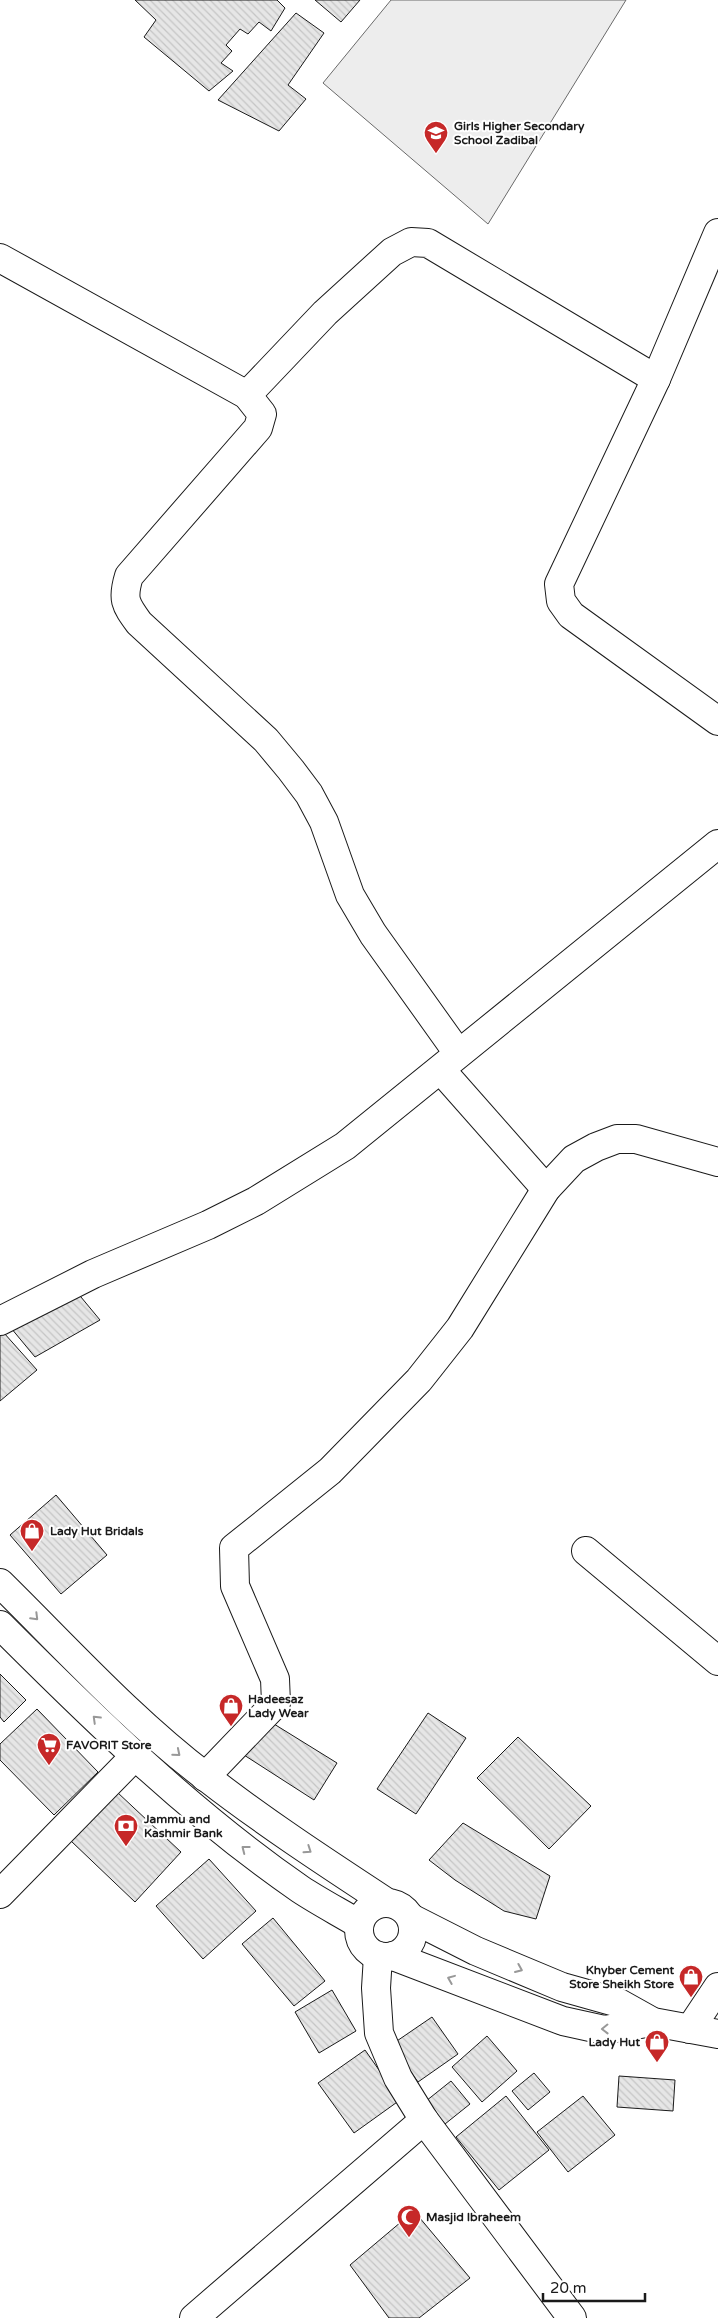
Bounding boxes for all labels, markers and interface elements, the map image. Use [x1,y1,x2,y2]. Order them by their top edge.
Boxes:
place label: Girls Higher Secondary School Zadibal [454,119,585,147]
school or university icon: Girls Higher Secondary School Zadibal [423,120,449,154]
shop icon: Lady Hut Bridals [19,1518,45,1552]
place label: Lady Hut Bridals [50,1524,144,1539]
one-way arrow [29,1611,38,1620]
place label: Hadeesaz Lady Wear [248,1692,309,1721]
shop icon: Hadeesaz Lady Wear [218,1693,244,1727]
one-way arrow [93,1716,102,1725]
supermarket icon: FAVORIT Store [36,1732,62,1766]
place label: FAVORIT Store [66,1738,152,1752]
one-way arrow [172,1748,181,1757]
place label: Jammu and Kashmir Bank [143,1812,223,1840]
bank icon: Jammu and Kashmir Bank [113,1813,139,1847]
one-way arrow [302,1844,312,1853]
one-way arrow [242,1846,251,1854]
one-way arrow [514,1962,523,1973]
place label: Khyber Cement Store Sheikh Store [569,1963,674,1991]
shop icon: Khyber Cement Store Sheikh Store [678,1964,704,1998]
one-way arrow [447,1975,456,1986]
one-way arrow [601,2024,609,2034]
shop icon: Lady Hut [644,2029,670,2063]
place label: Lady Hut [588,2035,640,2050]
mosque icon: Masjid Ibraheem [396,2204,422,2238]
place label: Masjid Ibraheem [426,2210,521,2225]
scale bar [543,2270,646,2302]
text: 20 m [550,2279,587,2297]

